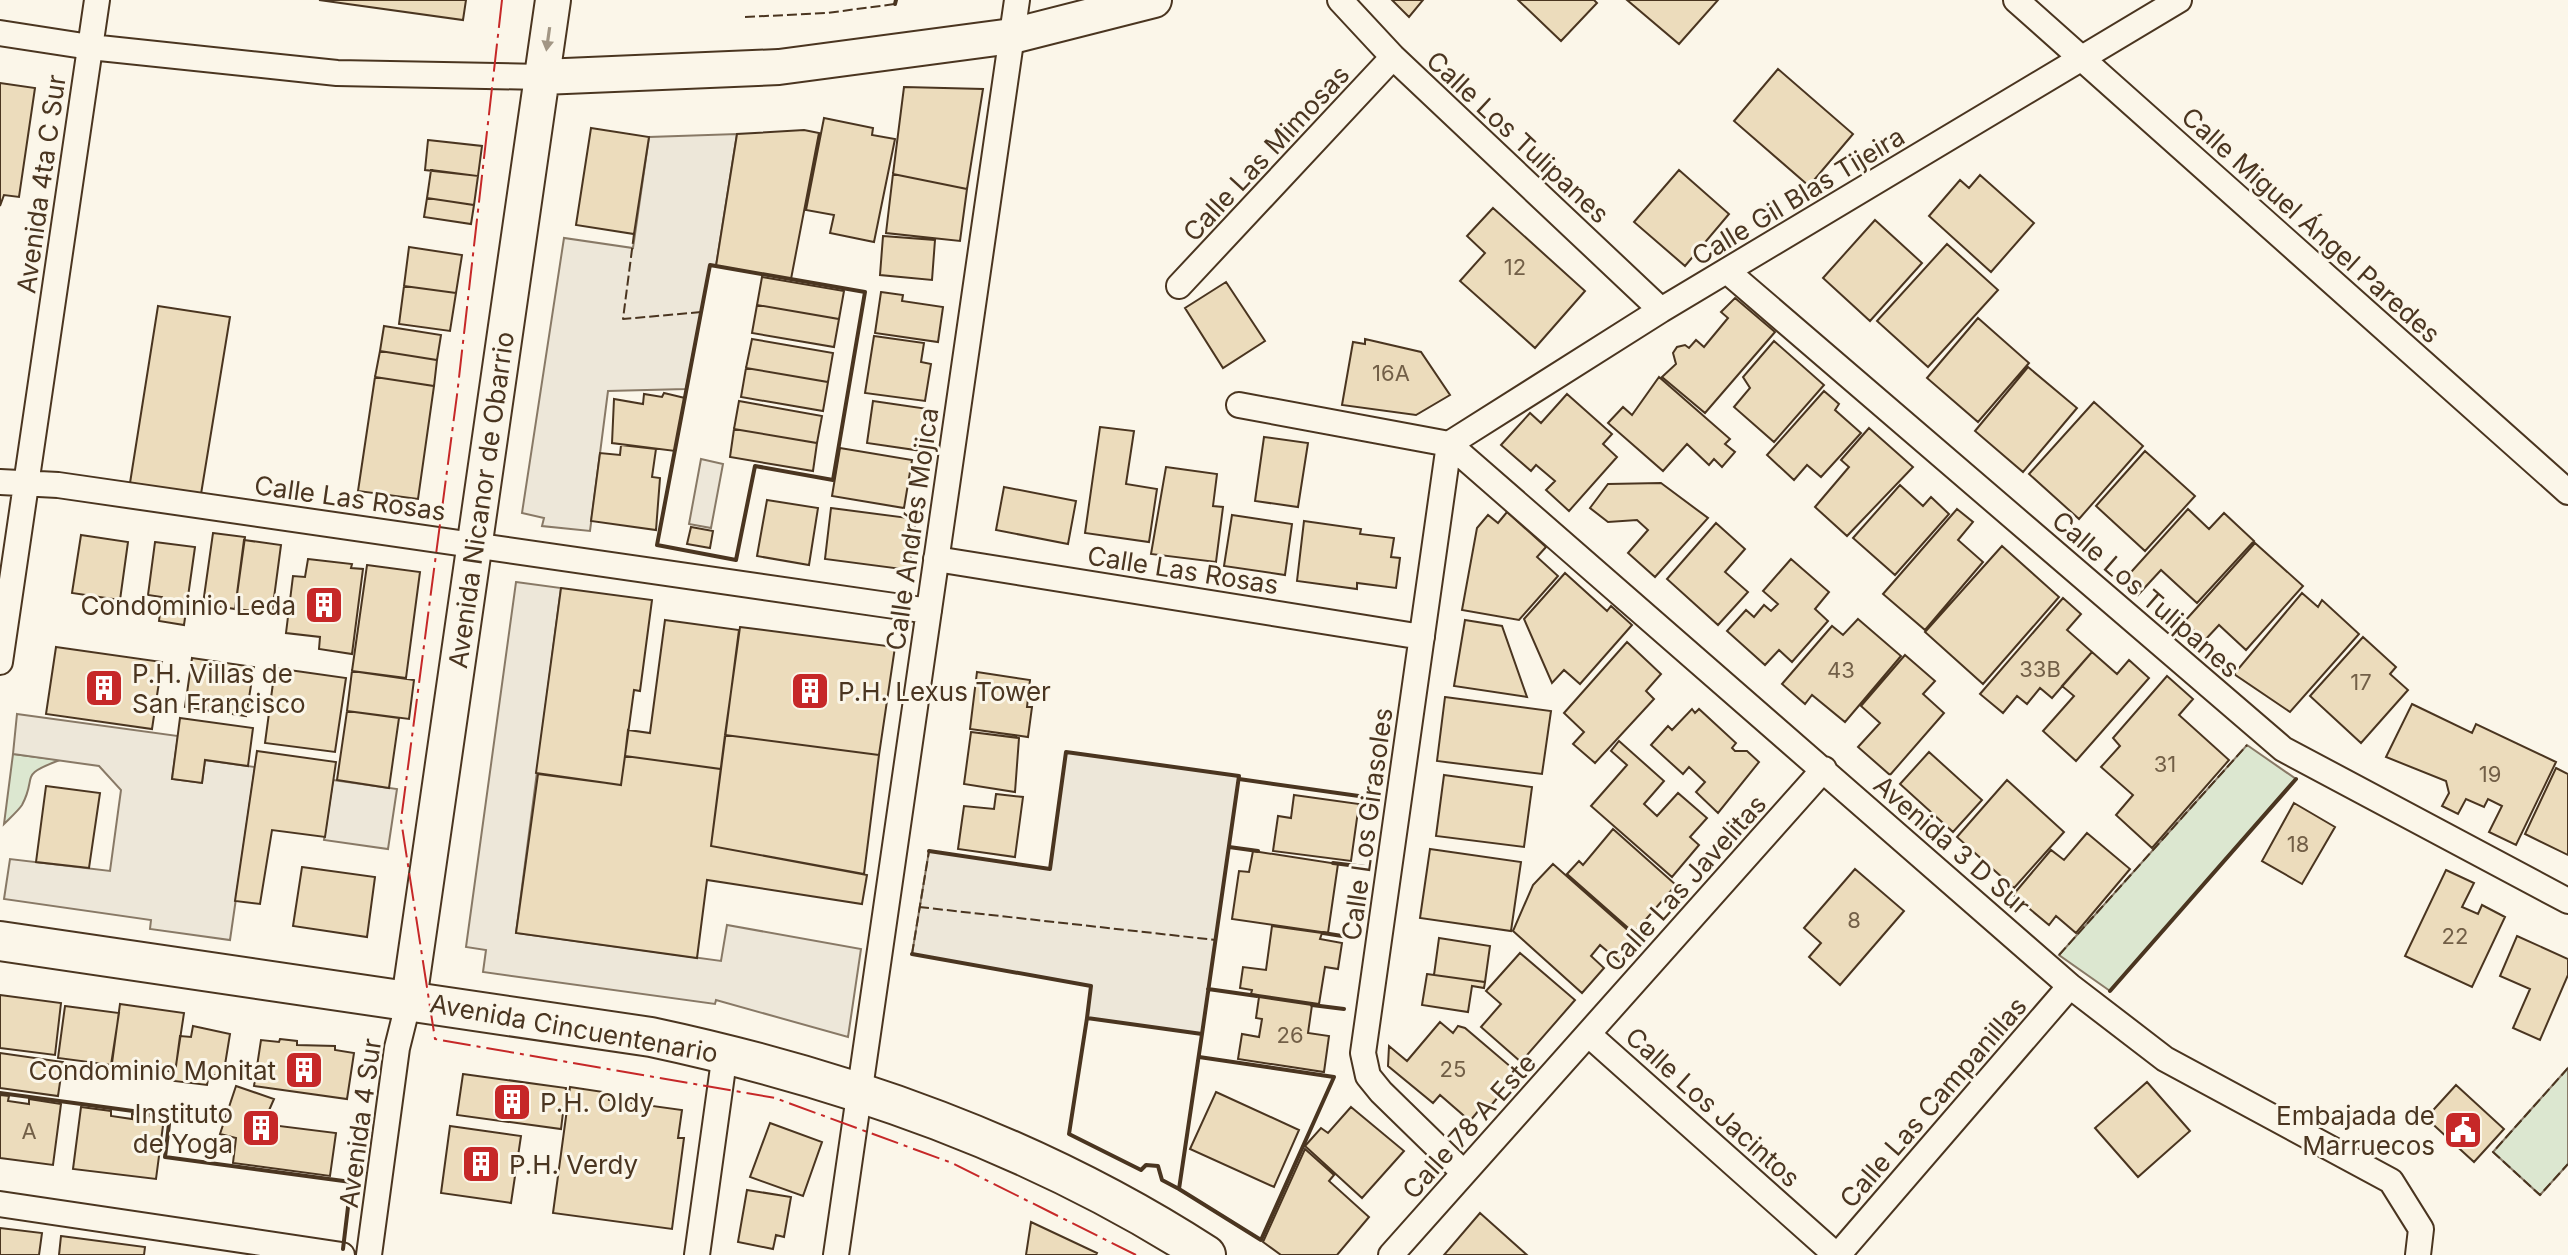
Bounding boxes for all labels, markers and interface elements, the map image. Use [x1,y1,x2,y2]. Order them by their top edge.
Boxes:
one-way arrow [541,26,554,51]
street label: Calle Los Tulipanes [1420,45,1616,229]
street label: Calle Las Mimosas [1177,59,1355,247]
street label: Avenida 4ta C Sur [10,73,72,295]
street label: Calle Miguel Ángel Paredes [2175,101,2447,349]
street label: Calle Gil Blas Tijeira [1686,120,1910,272]
house number: 12 [1504,254,1526,280]
street label: Avenida Nicanor de Obarrio [442,330,520,670]
house number: 16A [1372,360,1410,386]
street label: Calle Andrés Mojica [880,406,944,652]
street label: Calle Las Rosas [252,469,448,527]
street label: Calle Los Tulipanes [2046,504,2246,684]
street label: Calle Las Rosas [1085,540,1281,600]
building icon: Condominio Leda [303,584,345,626]
place label: Condominio Leda [81,590,296,621]
house number: 33B [2019,656,2061,682]
house number: 43 [1827,657,1855,683]
place label: P.H. Villas de San Francisco [132,658,306,719]
building icon: P.H. Villas de San Francisco [83,667,125,709]
house number: 17 [2350,669,2372,695]
building icon: P.H. Lexus Tower [789,670,831,712]
place label: P.H. Lexus Tower [838,676,1051,707]
street label: Calle Los Girasoles [1335,706,1399,942]
house number: 31 [2154,751,2176,777]
house number: 19 [2479,761,2501,787]
street label: Avenida 3 D Sur [1868,769,2036,921]
street label: Calle Las Javelitas [1598,788,1772,978]
house number: 18 [2287,831,2309,857]
house number: 8 [1847,907,1861,933]
house number: 22 [2442,923,2468,949]
street label: Avenida Cincuentenario [428,987,720,1069]
street label: Calle Las Campanillas [1833,990,2033,1214]
street label: Calle Los Jacintos [1620,1021,1806,1193]
house number: 26 [1276,1022,1304,1048]
street label: Avenida 4 Sur [333,1036,387,1210]
street label: Calle 78 A Este [1396,1047,1542,1205]
building icon: Condominio Monitat [283,1049,325,1091]
place label: Condominio Monitat [28,1055,276,1086]
house number: 25 [1440,1056,1466,1082]
building icon: P.H. Oldy [491,1081,533,1123]
place label: P.H. Oldy [540,1087,654,1118]
place label: Instituto de Yoga [133,1098,233,1159]
place label: Embajada de Marruecos [2276,1100,2435,1161]
building icon: Instituto de Yoga [240,1107,282,1149]
public building icon: Embajada de Marruecos [2442,1109,2484,1151]
house number: A [21,1118,37,1144]
building icon: P.H. Verdy [460,1143,502,1185]
place label: P.H. Verdy [509,1149,638,1180]

